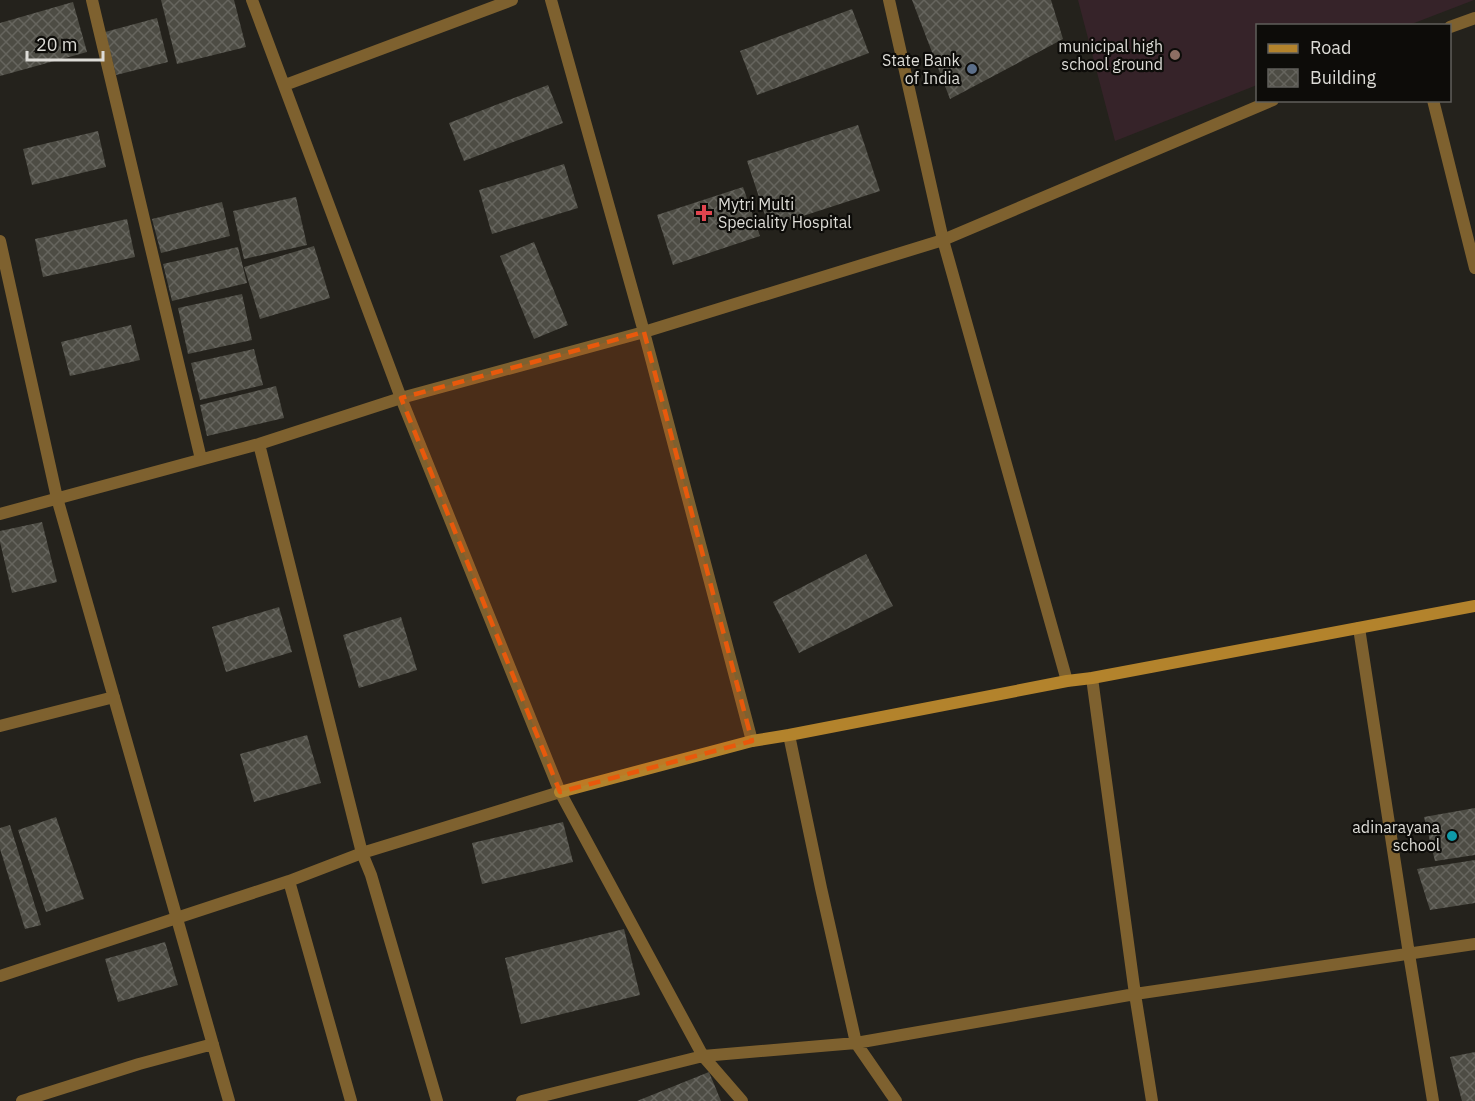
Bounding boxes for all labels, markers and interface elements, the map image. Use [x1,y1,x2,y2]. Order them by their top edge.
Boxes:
scale bar [27,24,104,62]
legend [1256,24,1451,102]
text: 20 m [36,33,78,56]
place label: municipal high school ground [1058,36,1163,74]
text: Road [1310,36,1351,59]
marker: municipal high school ground [1168,48,1182,62]
place label: State Bank of India [882,50,961,88]
marker: State Bank of India [965,62,979,76]
text: Building [1310,66,1377,89]
place label: Mytri Multi Speciality Hospital [718,194,852,232]
marker: Mytri Multi Speciality Hospital [695,204,713,222]
place label: adinarayana school [1352,817,1440,855]
marker: adinarayana school [1445,829,1459,843]

